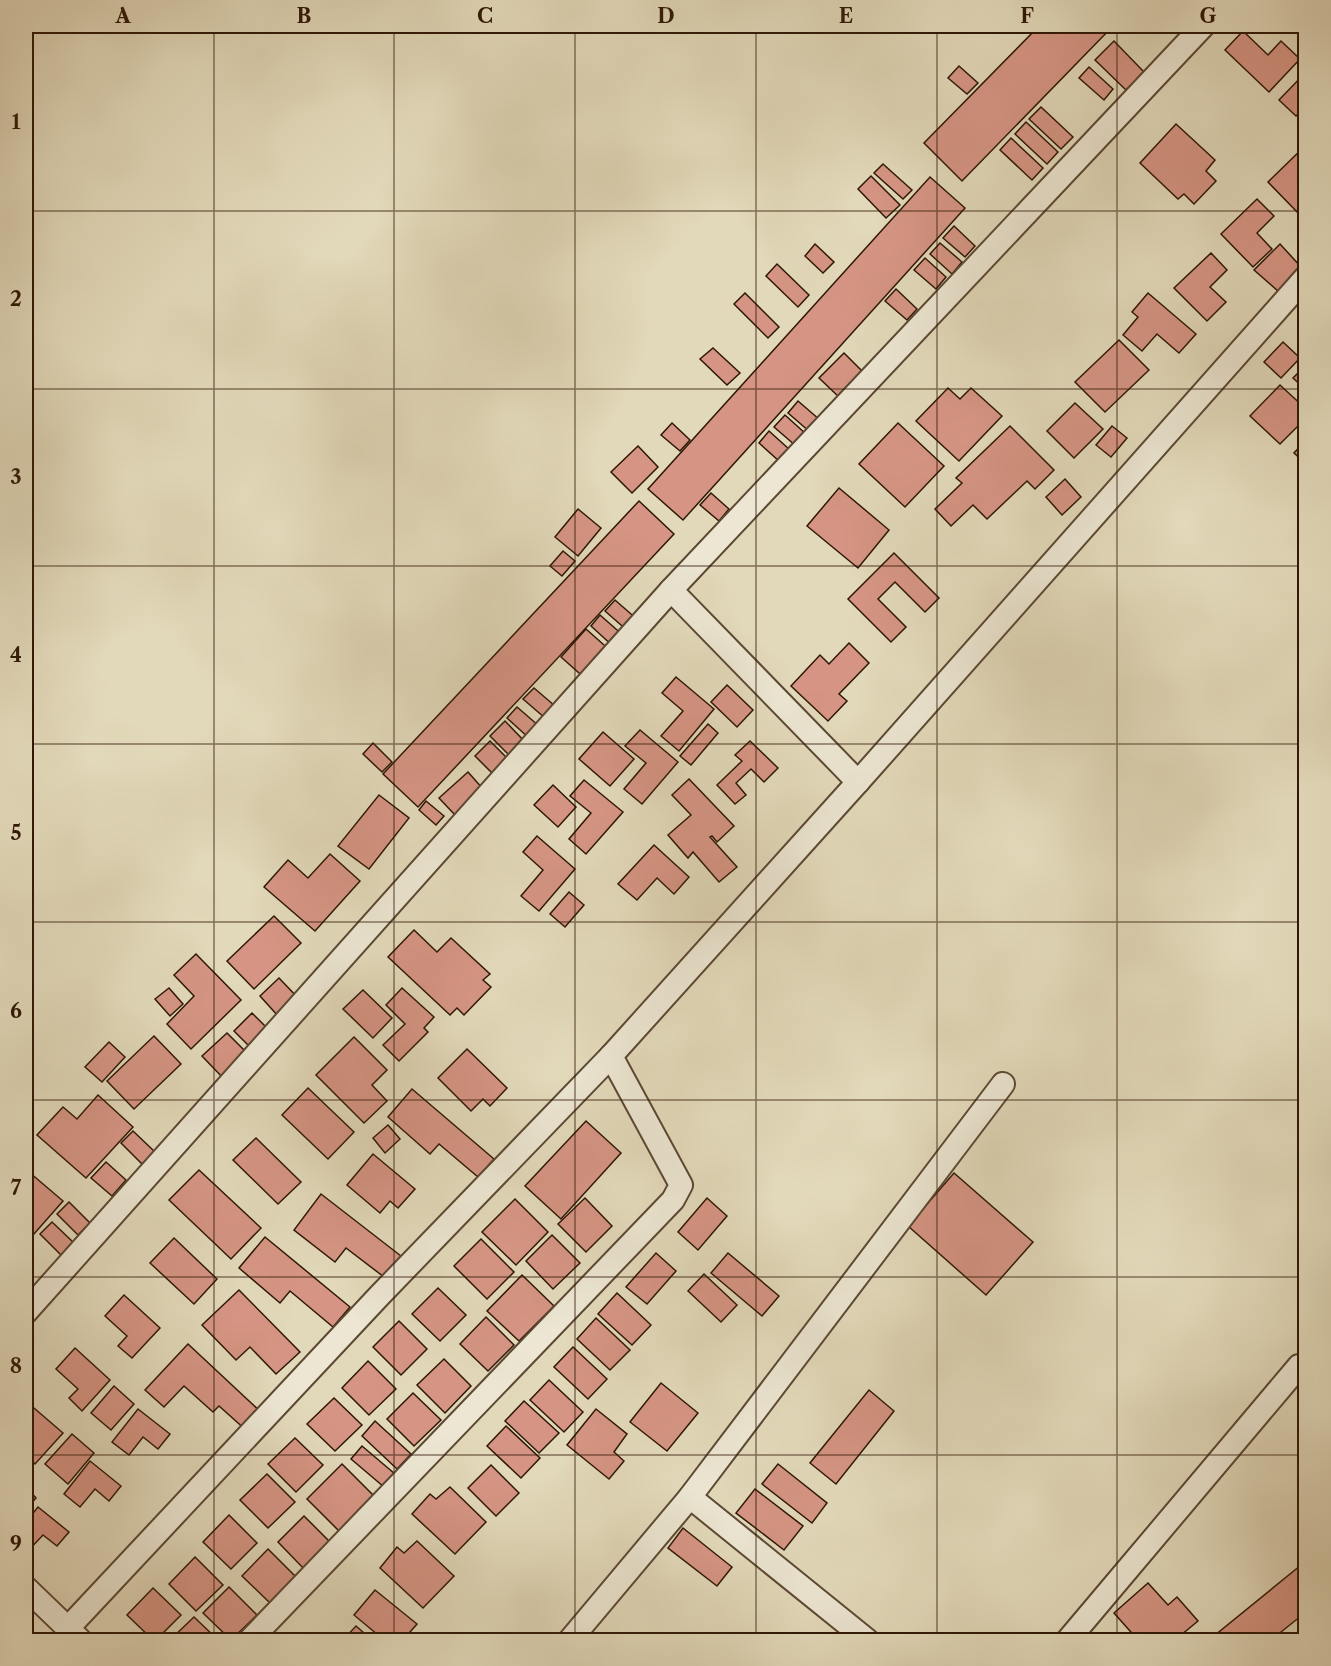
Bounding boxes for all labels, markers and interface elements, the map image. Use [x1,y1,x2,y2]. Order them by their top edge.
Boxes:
text: A [114,4,131,28]
text: B [297,4,312,28]
text: C [477,4,493,28]
text: D [657,4,675,28]
text: E [839,4,853,28]
text: F [1020,4,1034,28]
text: G [1200,4,1217,28]
text: 1 [12,110,21,134]
text: 2 [10,287,22,311]
text: 3 [10,465,22,489]
text: 4 [10,643,22,667]
text: 5 [10,821,22,845]
text: 6 [10,999,22,1023]
text: 7 [11,1176,22,1200]
text: 8 [10,1354,22,1378]
text: 9 [10,1532,22,1556]

